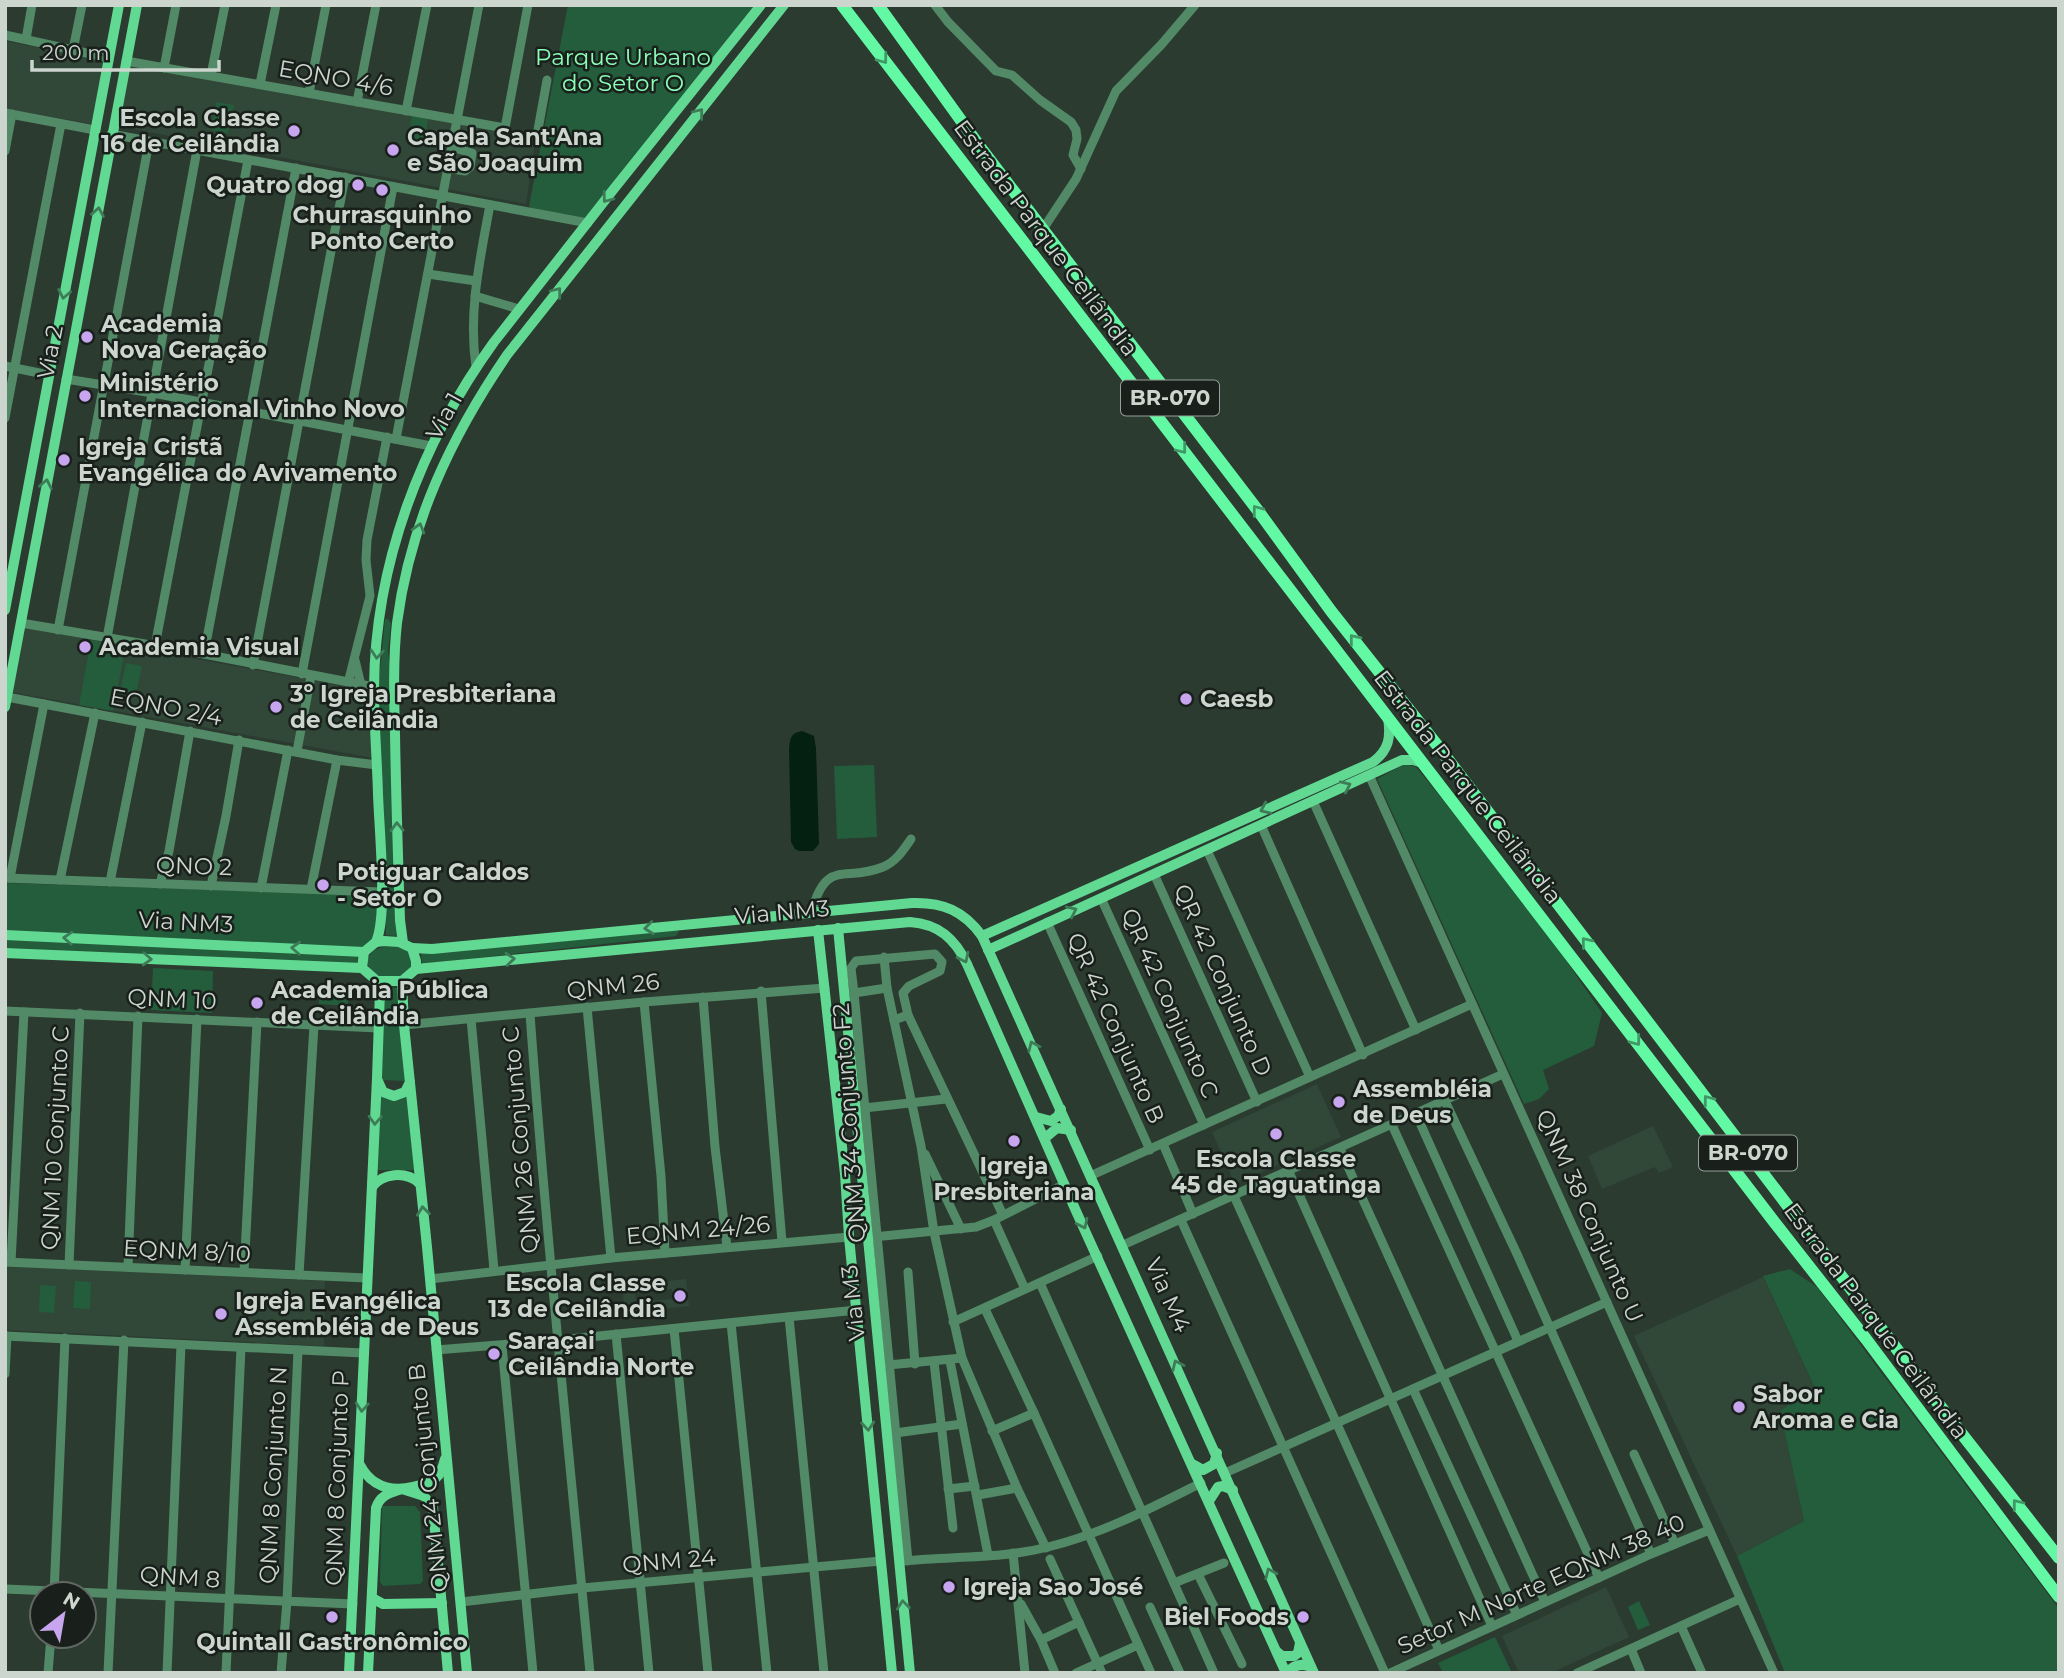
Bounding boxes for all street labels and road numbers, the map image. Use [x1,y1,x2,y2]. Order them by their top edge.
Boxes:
street label: EQNO 4/6 [277,54,395,102]
street label: Estrada Parque Ceilândia [948,114,1144,362]
street label: Via 2 [31,323,69,381]
road number: BR-070 [1121,380,1219,416]
street label: Via 1 [420,387,468,445]
street label: Estrada Parque Ceilândia [1368,665,1568,909]
street label: EQNO 2/4 [108,682,224,732]
street label: QNO 2 [155,851,233,881]
street label: QR 42 Conjunto D [1168,879,1278,1081]
street label: Via NM3 [733,894,831,930]
street label: QR 42 Conjunto C [1116,904,1224,1102]
street label: Via NM3 [138,906,234,938]
street label: QR 42 Conjunto B [1061,928,1171,1128]
street label: QNM 26 [565,967,661,1005]
street label: QNM 10 [127,983,217,1015]
street label: QNM 34 Conjunto F2 [827,1002,871,1244]
street label: QNM 10 Conjunto C [35,1025,75,1251]
street label: QNM 26 Conjunto C [496,1025,544,1255]
street label: QNM 38 Conjunto U [1530,1105,1650,1327]
road number: BR-070 [1699,1136,1797,1170]
street label: Estrada Parque Ceilândia [1778,1197,1974,1445]
street label: EQNM 24/26 [625,1210,771,1250]
street label: EQNM 8/10 [122,1234,252,1268]
street label: Via M4 [1139,1253,1197,1337]
street label: Via M3 [835,1264,871,1342]
street label: QNM 24 Conjunto B [402,1362,454,1594]
street label: QNM 8 Conjunto N [253,1366,293,1584]
street label: QNM 8 Conjunto P [319,1370,355,1586]
street label: Setor M Norte EQNM 38 40 [1393,1508,1689,1660]
street label: QNM 24 [621,1543,717,1579]
street label: QNM 8 [139,1560,221,1594]

